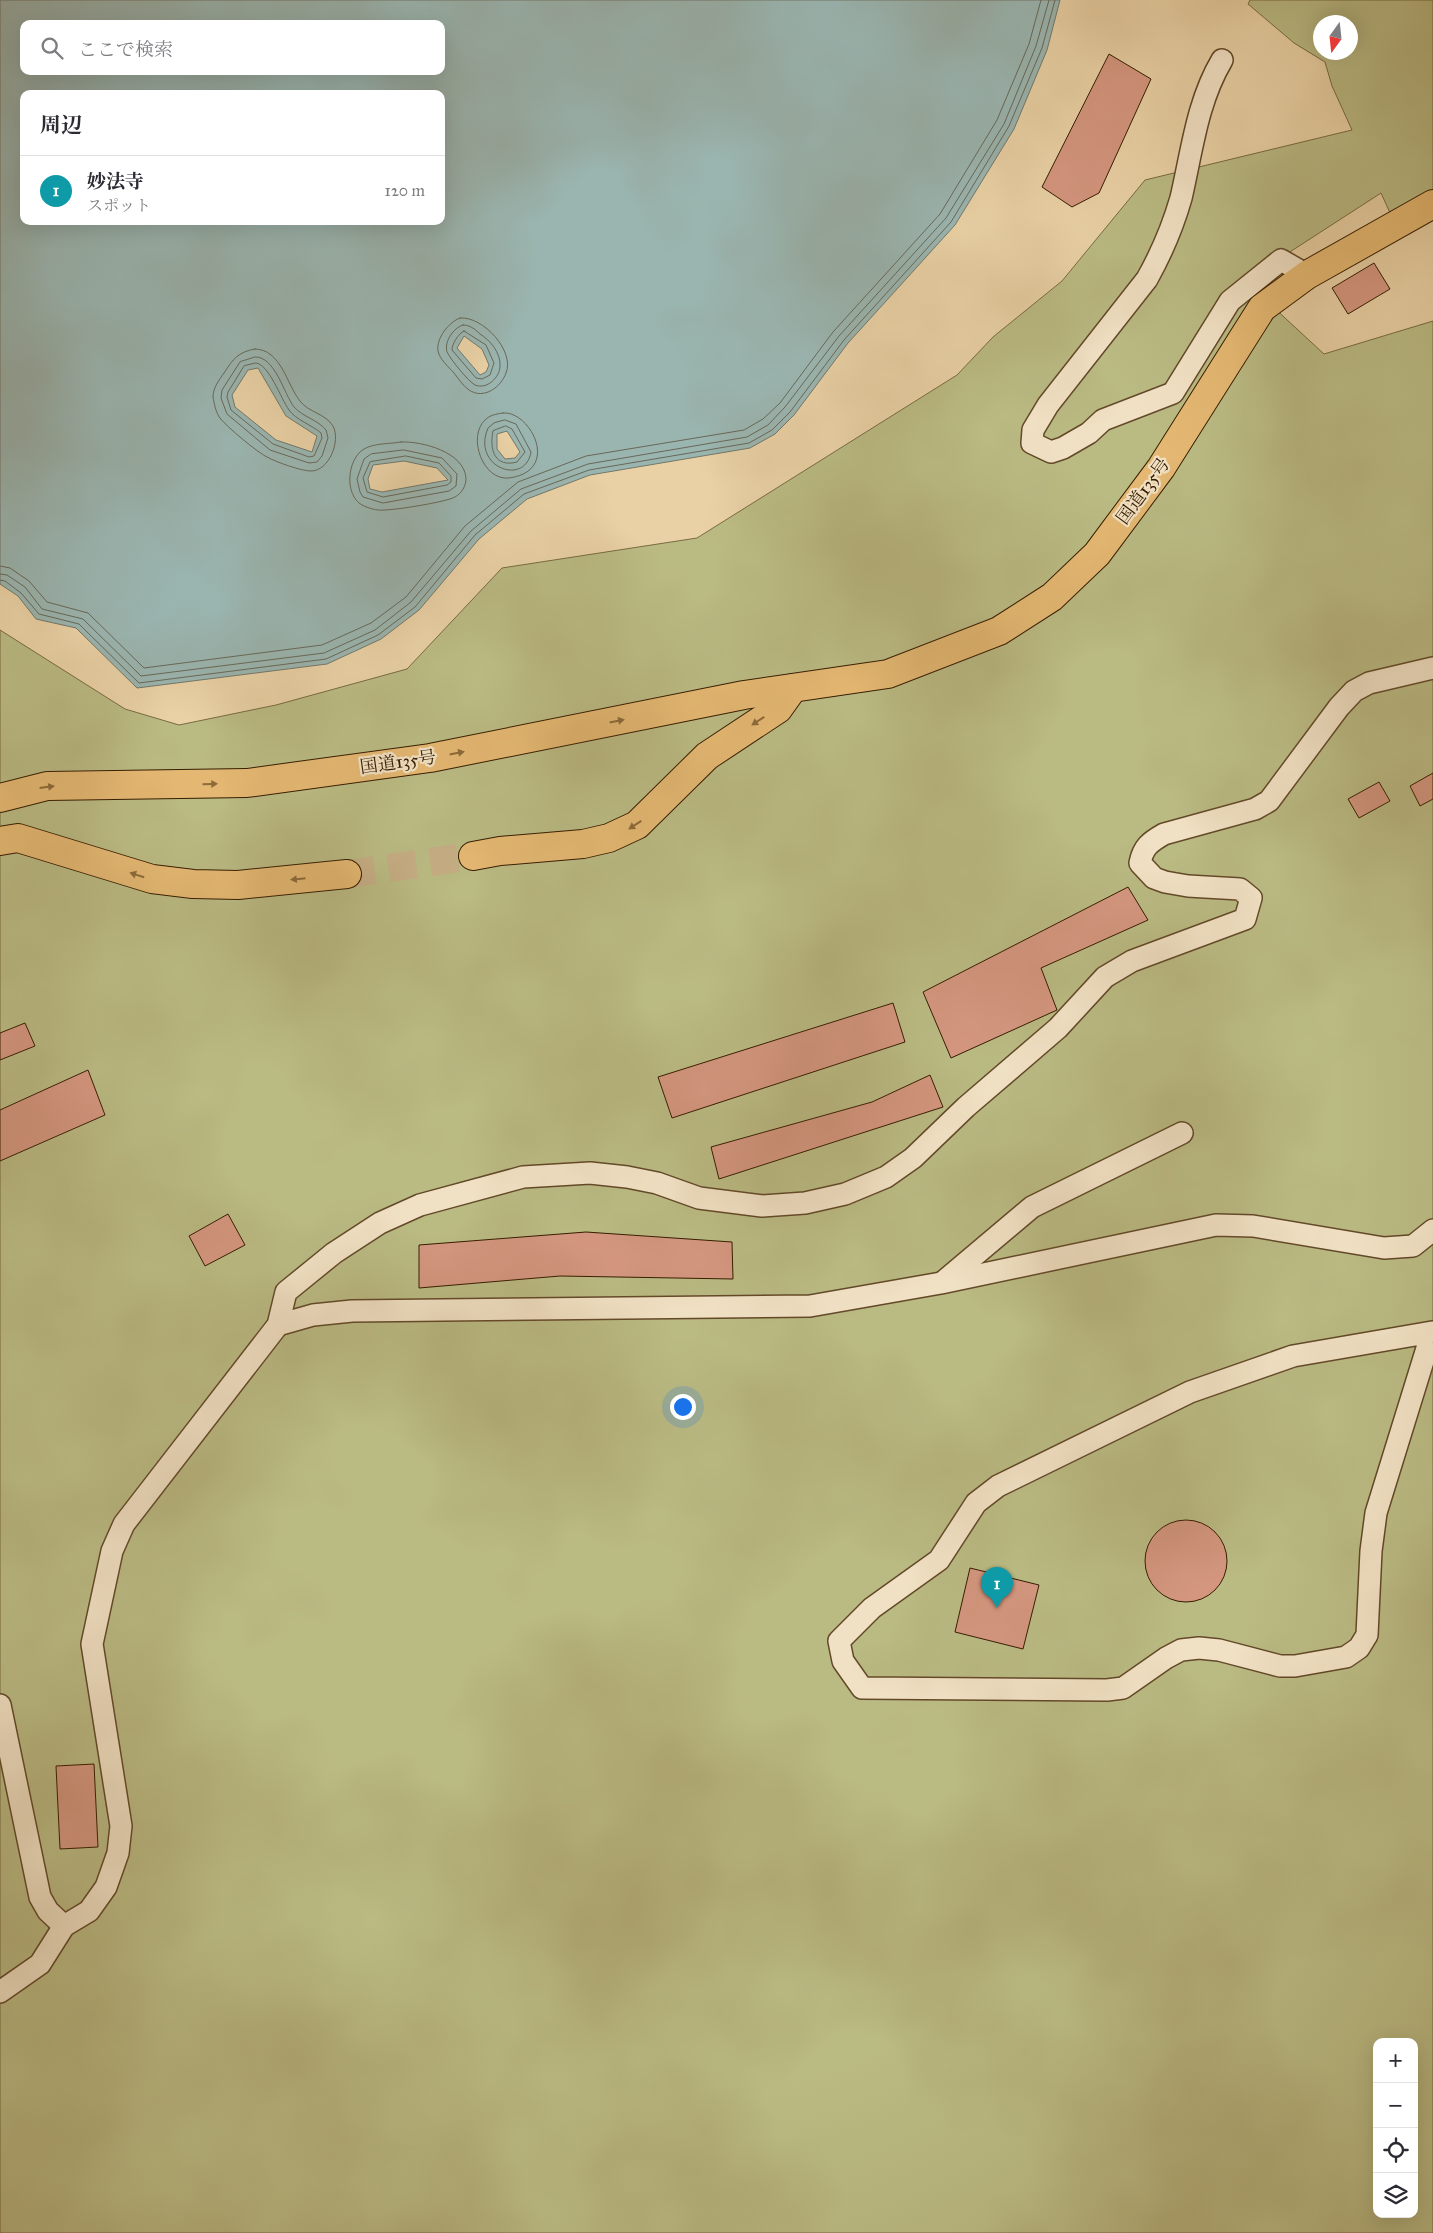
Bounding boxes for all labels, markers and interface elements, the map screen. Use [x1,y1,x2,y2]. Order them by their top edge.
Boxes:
north arrow [1313,15,1358,60]
search box [20,20,445,75]
icon: search [38,34,66,62]
text: ここで検索 [78,38,173,61]
text: 周辺 [40,112,82,138]
text: 妙法寺 [87,170,144,193]
text: 1 [53,181,59,200]
text: 120 m [385,181,425,200]
text: スポット [87,196,151,215]
street label: 国道135号 [1112,454,1174,528]
one-way arrow [752,716,765,726]
one-way arrow [609,717,624,725]
street label: 国道135号 [358,746,438,778]
one-way arrow [450,749,465,757]
one-way arrow [202,779,218,787]
one-way arrow [40,783,56,791]
one-way arrow [628,820,641,830]
one-way arrow [130,870,145,878]
one-way arrow [290,875,306,883]
your location [670,1394,696,1420]
pin: 1 [981,1567,1013,1608]
map controls [1373,2038,1418,2218]
button: + [1373,2038,1418,2083]
button: − [1373,2083,1418,2128]
button: locate [1373,2128,1418,2173]
button: layers [1373,2173,1418,2218]

